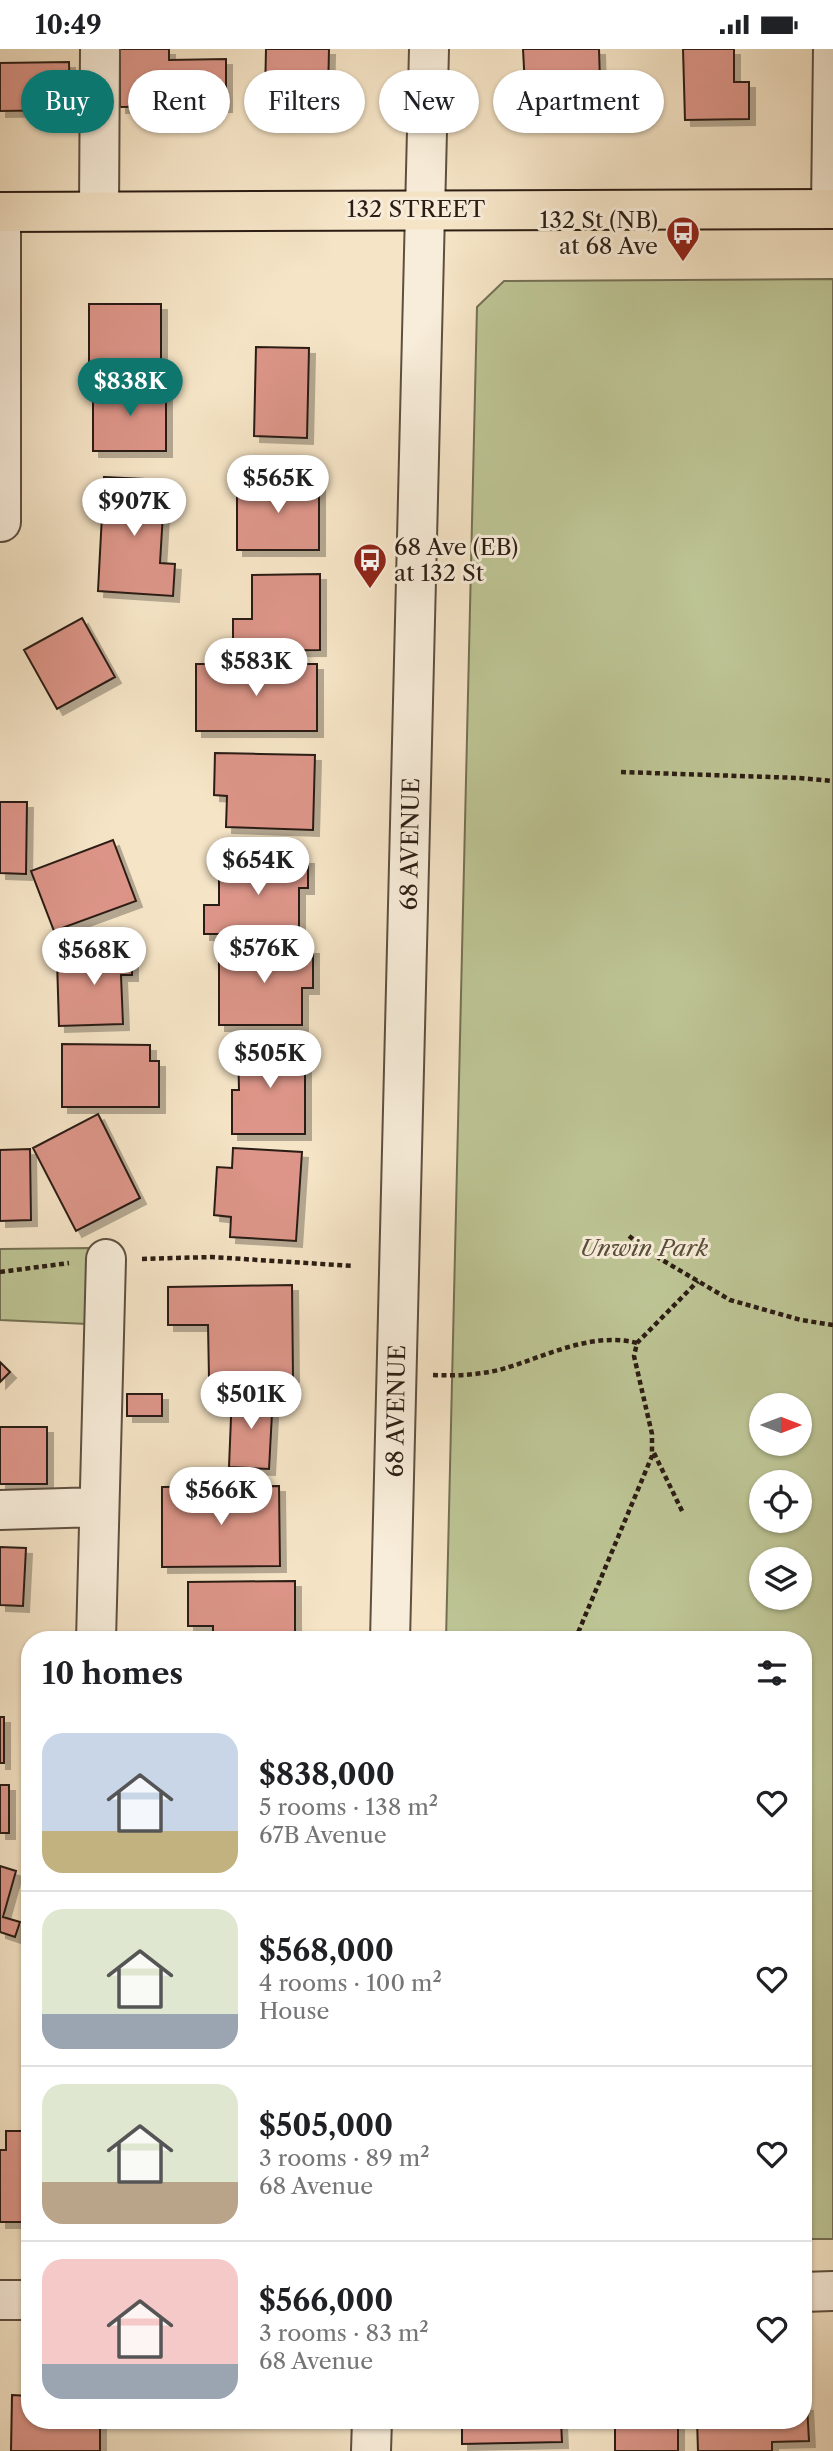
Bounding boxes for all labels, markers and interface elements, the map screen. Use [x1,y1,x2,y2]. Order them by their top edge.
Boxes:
text: 10:49 [35,9,102,41]
chip: Buy [21,70,114,133]
chip: Rent [128,70,230,133]
chip: Filters [244,70,365,133]
chip: New [379,70,479,133]
chip: Apartment [493,70,664,133]
street label: 132 STREET [347,195,486,223]
place label: 132 St (NB) at 68 Ave [540,206,658,260]
bus stop icon: 132 St (NB) at 68 Ave [664,214,702,263]
pin: $838K [81,359,179,418]
text: $838K [94,367,166,395]
pin: $565K [229,455,327,515]
text: $565K [243,464,313,492]
pin: $907K [85,479,183,538]
text: $907K [98,487,170,515]
place label: 68 Ave (EB) at 132 St [394,533,518,587]
bus stop icon: 68 Ave (EB) at 132 St [351,541,389,590]
pin: $583K [207,639,305,698]
text: $583K [220,647,292,675]
street label: 68 AVENUE [395,778,425,910]
pin: $654K [209,837,307,897]
text: $654K [222,846,294,874]
pin: $576K [215,925,313,985]
pin: $568K [45,927,143,987]
text: $576K [229,934,299,962]
text: $568K [58,936,130,964]
pin: $505K [221,1031,319,1090]
text: $505K [234,1039,306,1067]
park label: Unwin Park [580,1234,708,1262]
street label: 68 AVENUE [381,1345,411,1477]
pin: $501K [202,1371,300,1431]
text: $501K [217,1380,285,1408]
north arrow [749,1393,812,1456]
map controls [749,1393,812,1610]
pin: $566K [172,1467,270,1527]
button: locate [749,1470,812,1533]
text: $566K [185,1476,257,1504]
button: layers [749,1547,812,1610]
icon: filters [753,1654,791,1692]
text: 10 homes [42,1655,183,1692]
text: $838,000 [259,1756,395,1793]
icon: home [98,1761,182,1845]
icon: heart [753,1784,791,1822]
text: 5 rooms · 138 m² [259,1793,438,1821]
text: 67B Avenue [259,1821,387,1849]
text: $568,000 [259,1932,394,1969]
icon: home [98,1937,182,2021]
icon: heart [753,1960,791,1998]
text: 4 rooms · 100 m² [259,1969,442,1997]
text: House [259,1997,329,2025]
text: $505,000 [259,2107,393,2144]
icon: home [98,2112,182,2196]
icon: heart [753,2135,791,2173]
text: 3 rooms · 89 m² [259,2144,430,2172]
text: 68 Avenue [259,2172,373,2200]
text: $566,000 [259,2282,393,2319]
icon: home [98,2287,182,2371]
icon: heart [753,2310,791,2348]
text: 3 rooms · 83 m² [259,2319,429,2347]
text: 68 Avenue [259,2347,373,2375]

